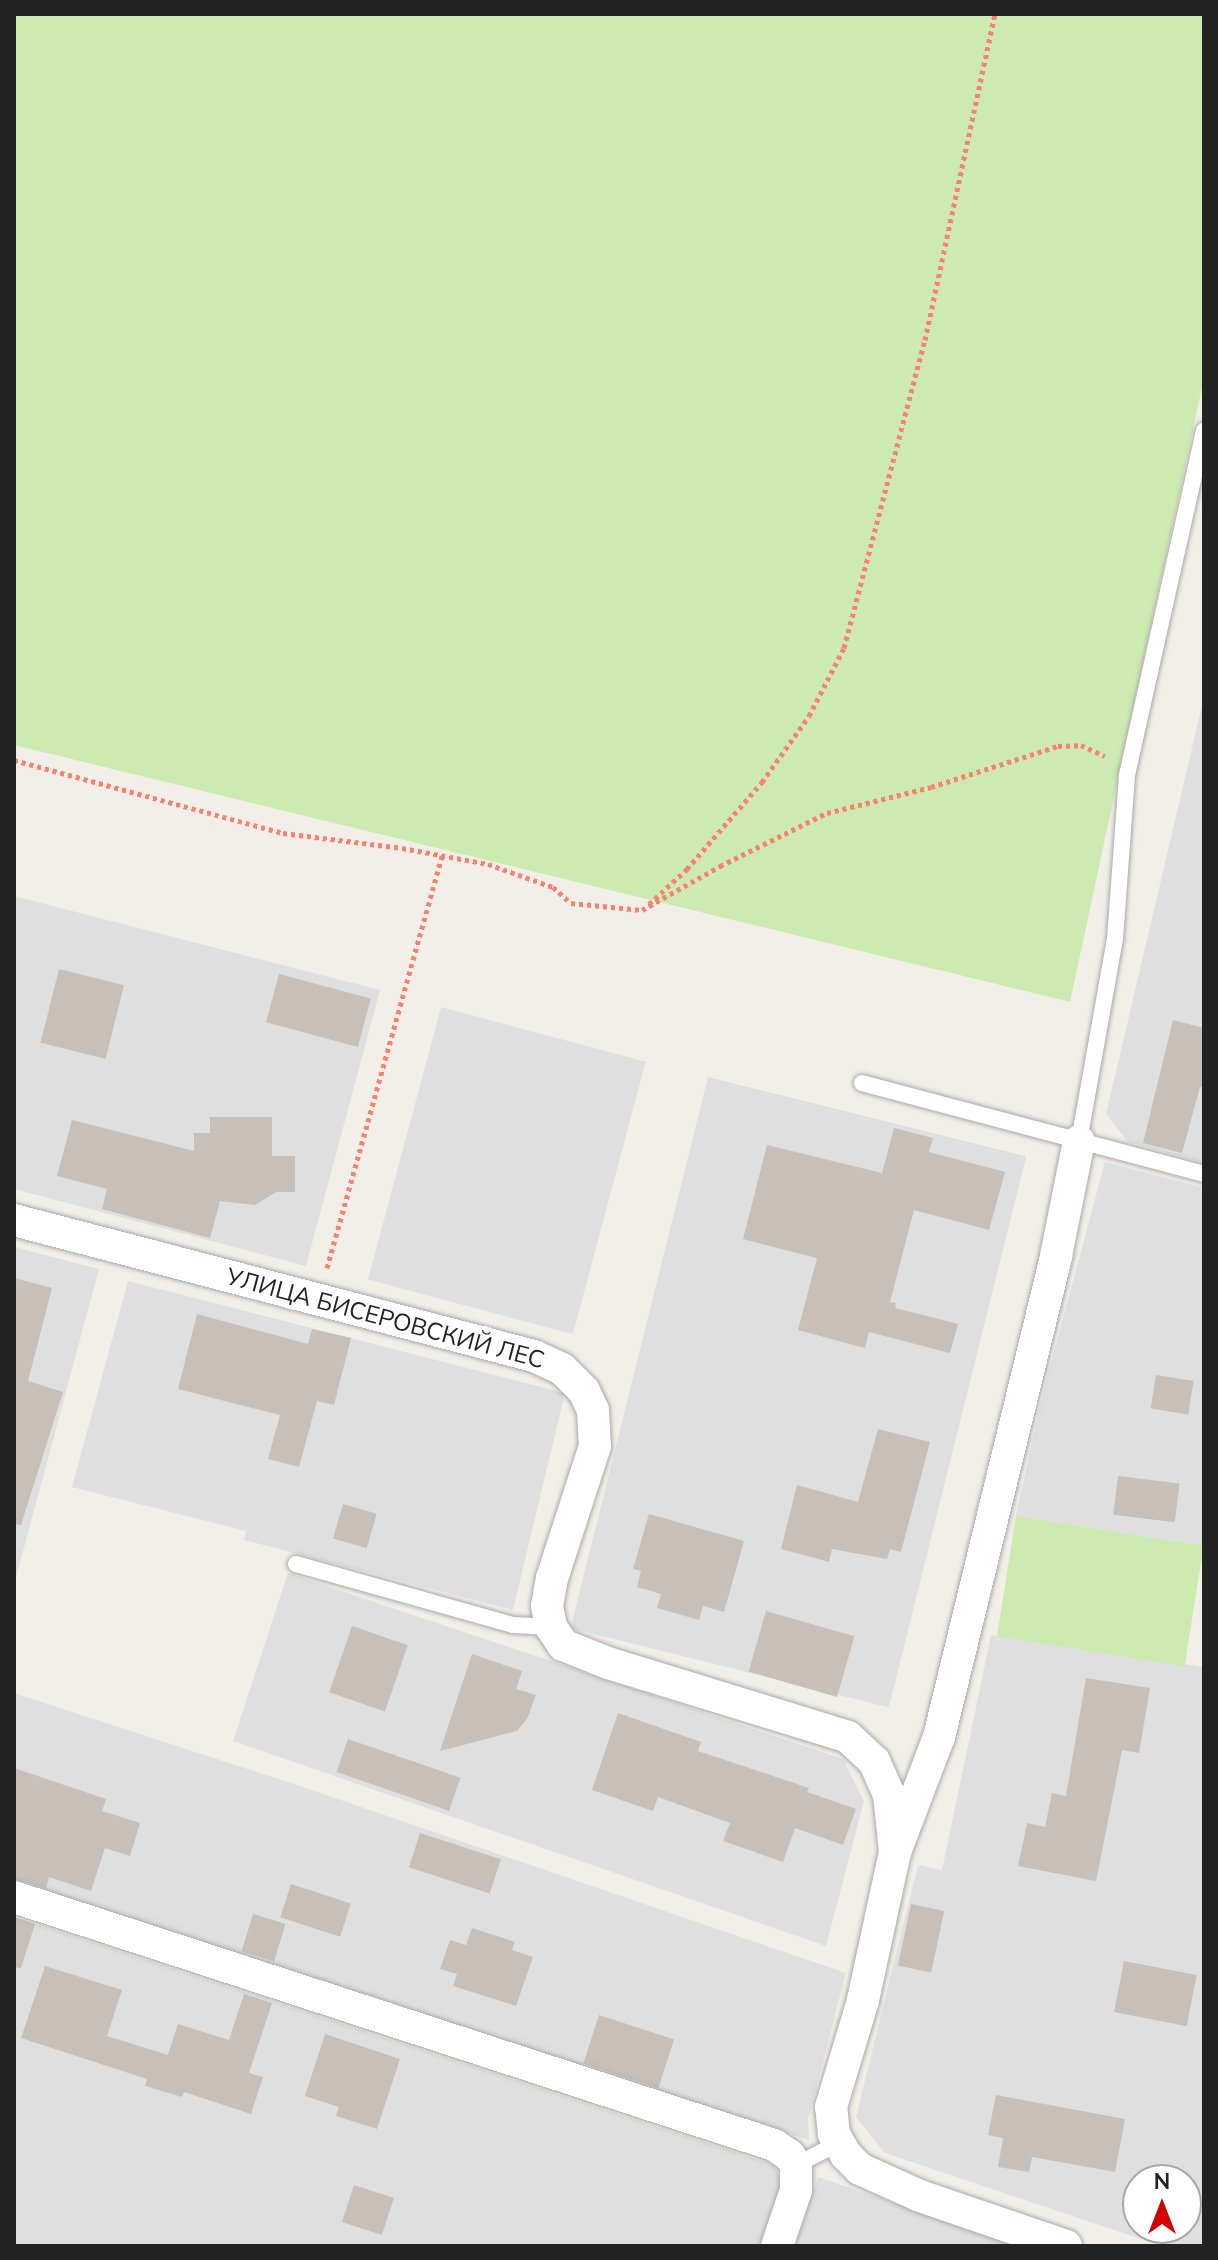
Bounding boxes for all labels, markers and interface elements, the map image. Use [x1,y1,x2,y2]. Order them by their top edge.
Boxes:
street label: УЛИЦА БИСЕРОВСКИЙ ЛЕС [223,1263,547,1375]
north arrow [1122,2164,1202,2244]
text: N [1154,2167,1170,2197]

